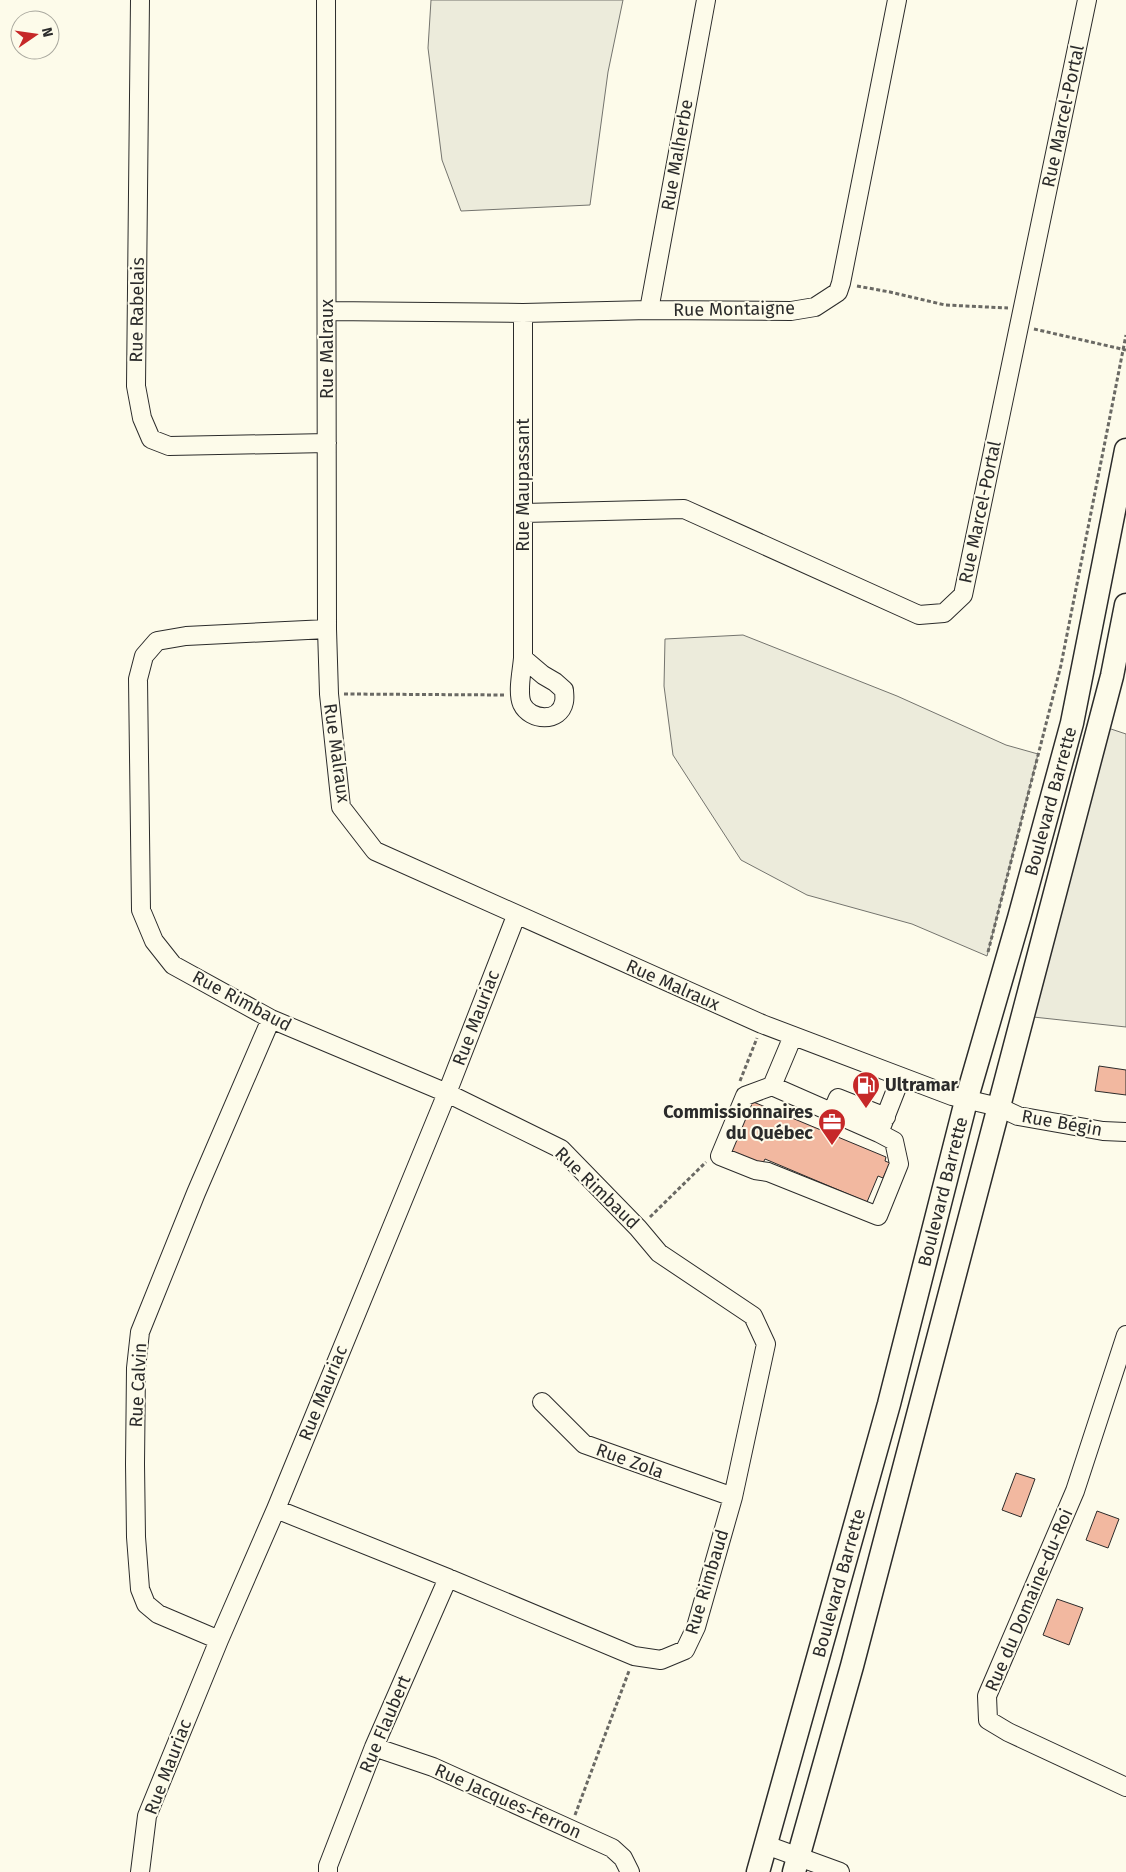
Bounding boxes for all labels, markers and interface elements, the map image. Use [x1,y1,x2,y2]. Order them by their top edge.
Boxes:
north arrow [10,10,60,60]
text: N [38,26,57,39]
street label: Rue Marcel-Portal [1037,43,1089,189]
street label: Rue Malherbe [656,98,698,212]
street label: Rue Rabelais [125,257,149,363]
street label: Rue Montaigne [673,297,795,321]
street label: Rue Malraux [316,299,338,399]
street label: Rue Maupassant [512,418,534,552]
street label: Rue Marcel-Portal [954,439,1006,585]
street label: Rue Malraux [319,702,355,804]
street label: Boulevard Barrette [1020,724,1081,878]
street label: Rue Malraux [623,955,723,1016]
street label: Rue Rimbaud [189,966,295,1036]
street label: Rue Mauriac [448,967,504,1069]
fuel station icon: Ultramar [851,1070,881,1109]
place label: Ultramar [885,1074,959,1096]
place label: Commissionnaires du Québec [663,1101,813,1144]
street label: Rue Bégin [1020,1105,1104,1141]
office icon: Commissionnaires du Québec [817,1107,847,1146]
street label: Boulevard Barrette [913,1115,973,1269]
street label: Rue Rimbaud [550,1142,644,1234]
street label: Rue Calvin [125,1342,151,1428]
street label: Rue Mauriac [294,1342,352,1444]
street label: Rue Zola [593,1439,667,1483]
street label: Rue du Domaine-du-Roi [980,1505,1078,1695]
street label: Boulevard Barrette [808,1506,870,1660]
street label: Rue Rimbaud [681,1527,733,1637]
street label: Rue Flaubert [355,1671,416,1776]
street label: Rue Mauriac [140,1716,196,1818]
street label: Rue Jacques-Ferron [431,1759,585,1843]

